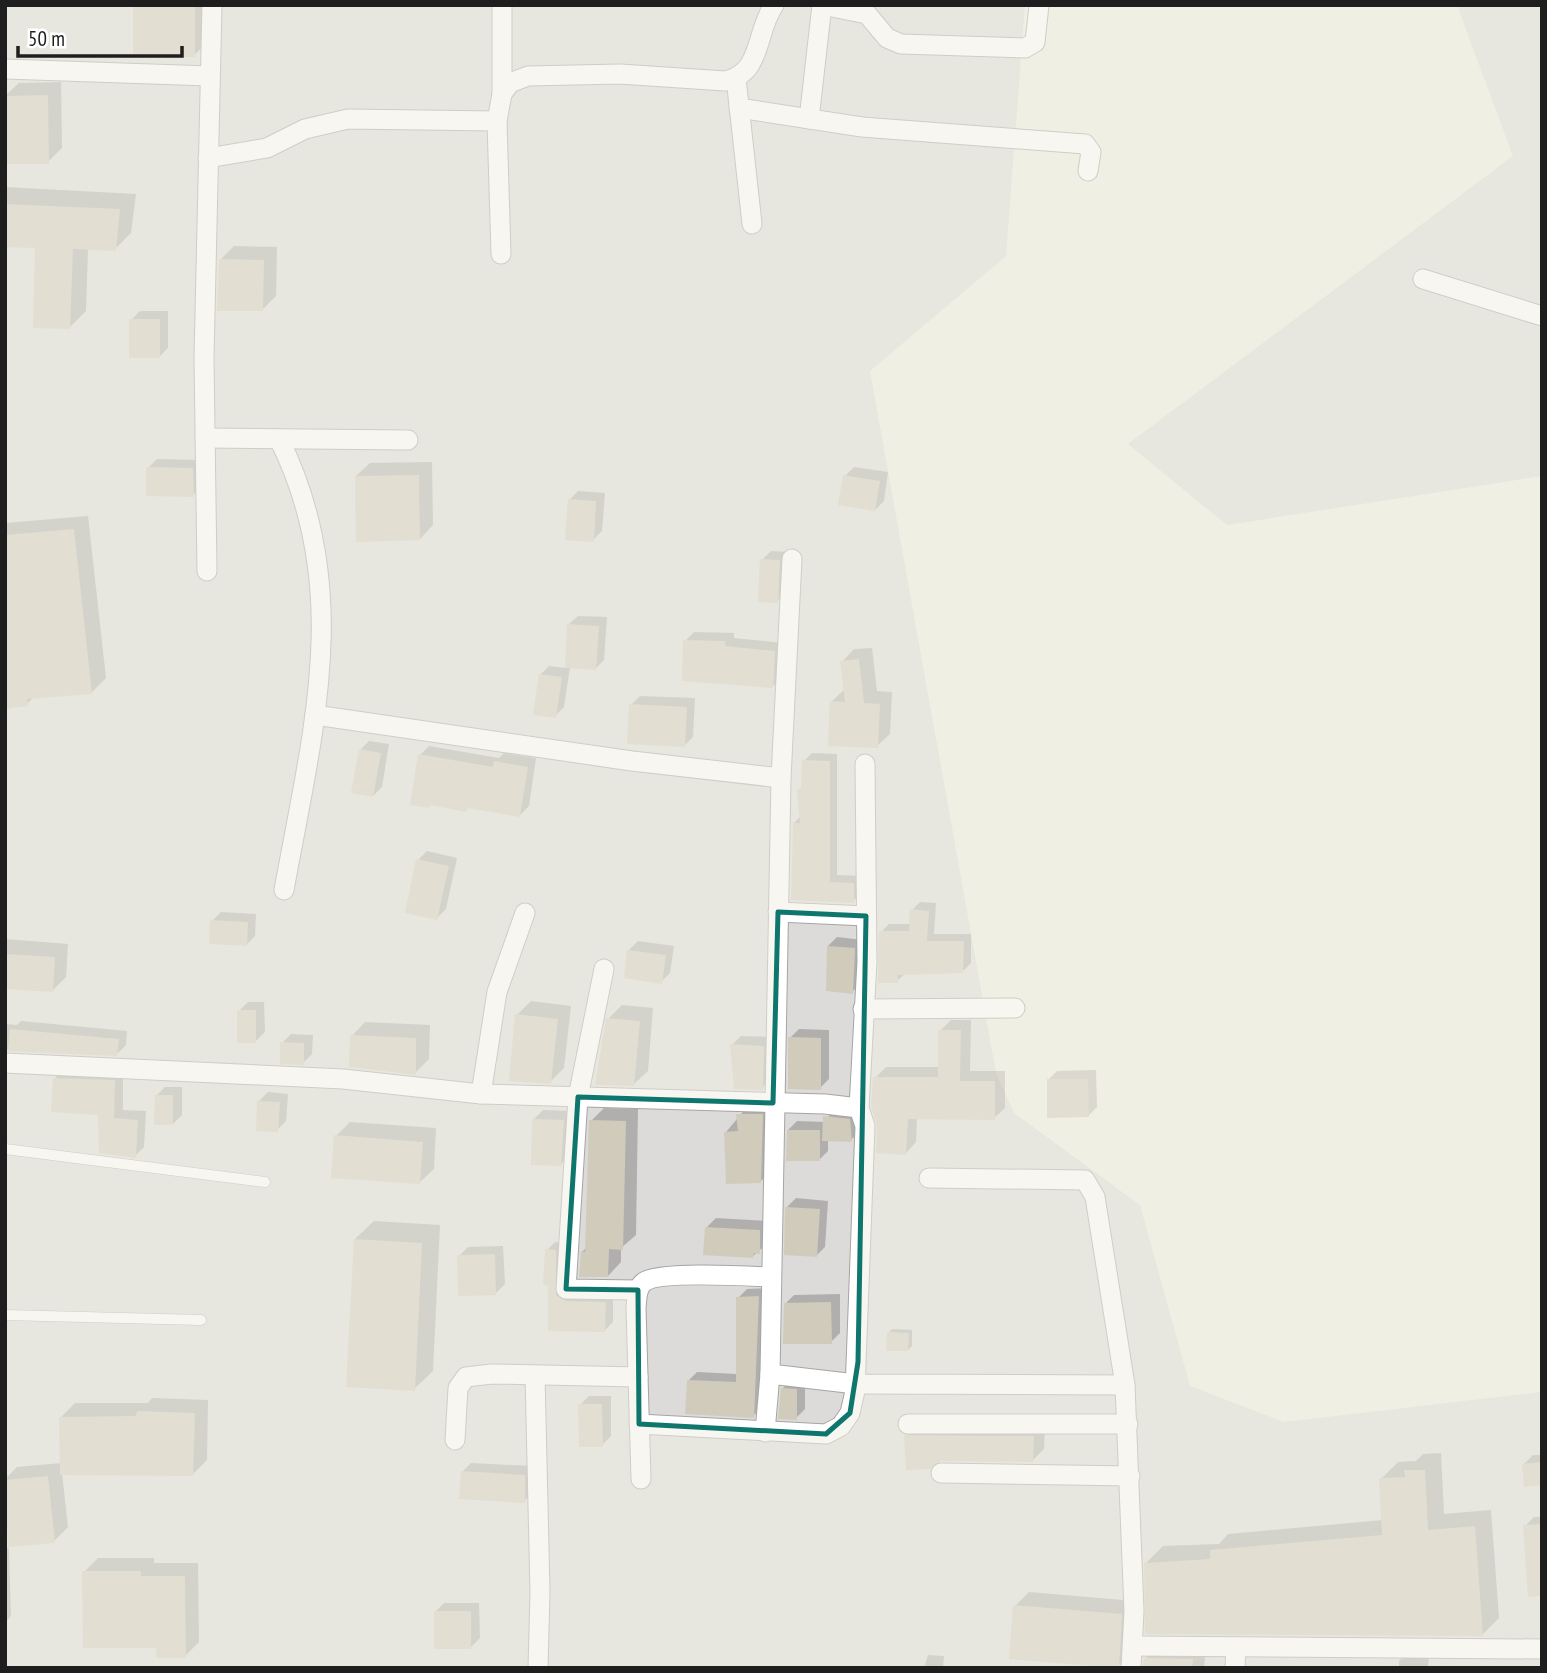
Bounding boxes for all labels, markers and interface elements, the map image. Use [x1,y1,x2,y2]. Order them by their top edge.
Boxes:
scale bar [18,14,182,58]
text: 50 m [28,25,65,52]

